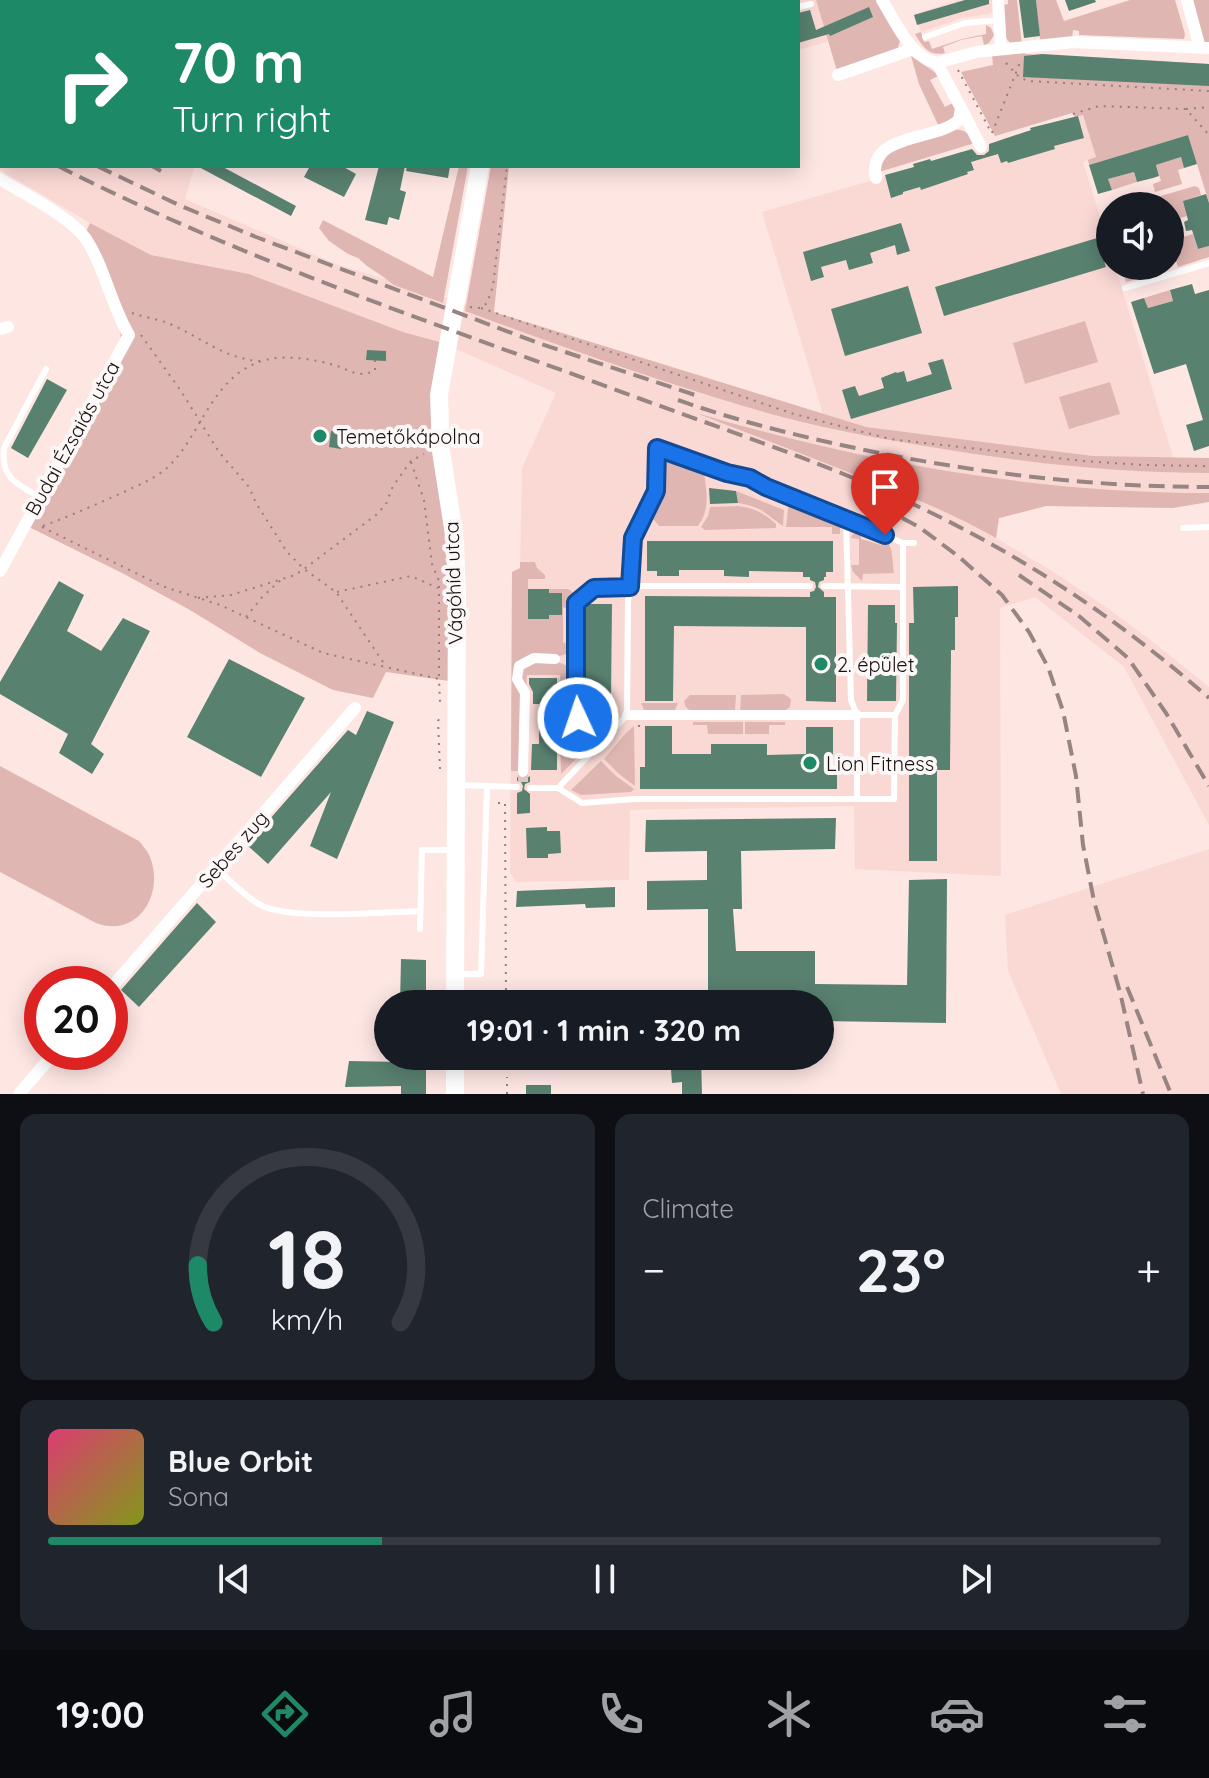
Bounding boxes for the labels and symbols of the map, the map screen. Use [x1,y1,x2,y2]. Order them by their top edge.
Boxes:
street label: Budai Ézsaiás utca [19,356,125,520]
place label: Temetőkápolna [336,424,481,449]
marker: Temetőkápolna [311,427,329,445]
pin [851,453,919,535]
street label: Vágóhíd utca [438,521,468,645]
place label: 2. épület [837,652,915,677]
marker: 2. épület [812,655,830,673]
position arrow [536,676,620,760]
place label: Lion Fitness [826,751,934,776]
marker: Lion Fitness [801,754,819,772]
street label: Sebes zug [193,805,273,893]
speed limit sign: 20 [24,966,128,1070]

